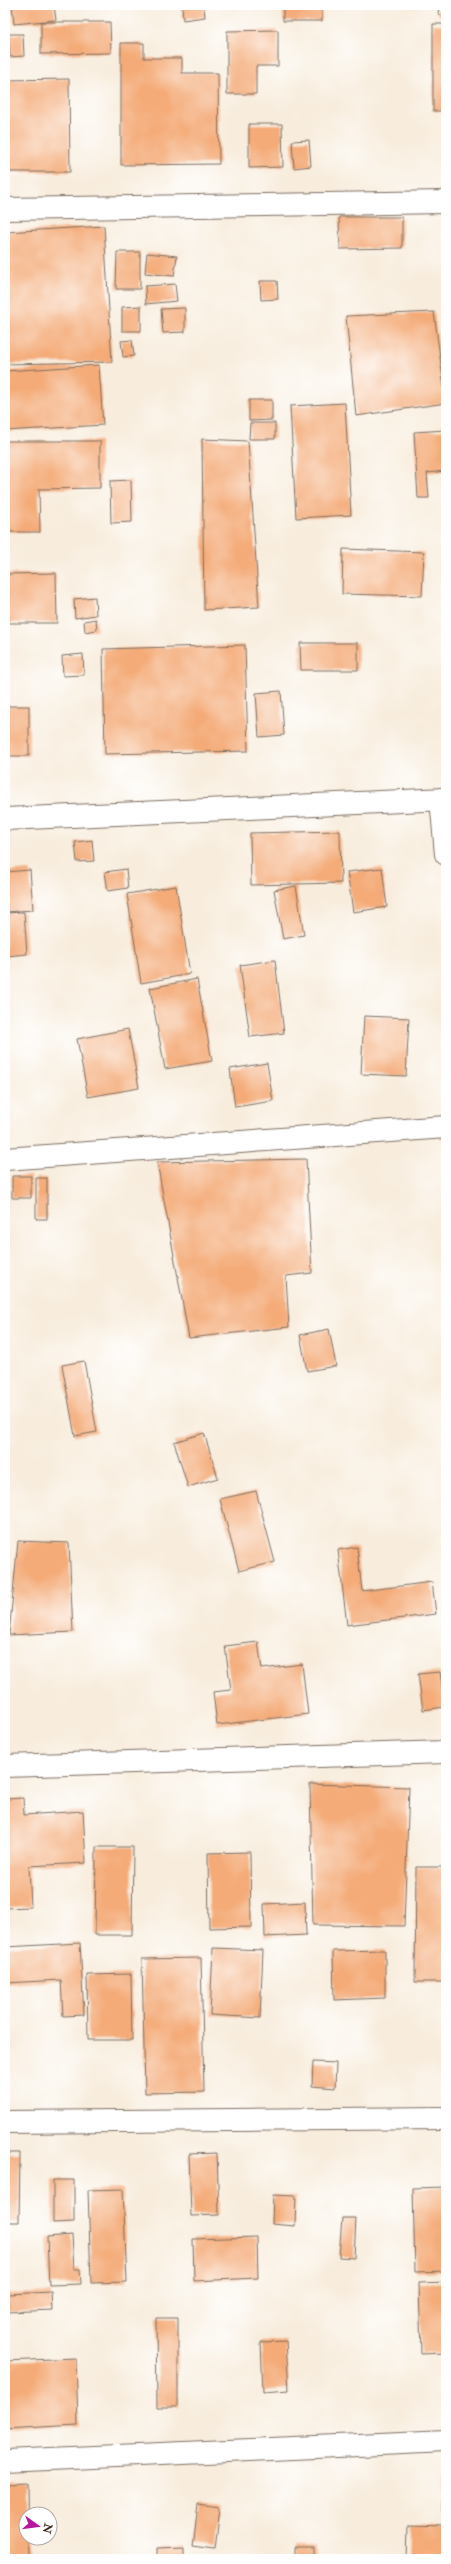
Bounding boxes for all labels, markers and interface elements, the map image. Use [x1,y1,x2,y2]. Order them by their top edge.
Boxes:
north arrow [18,2506,58,2546]
text: N [39,2521,55,2536]

